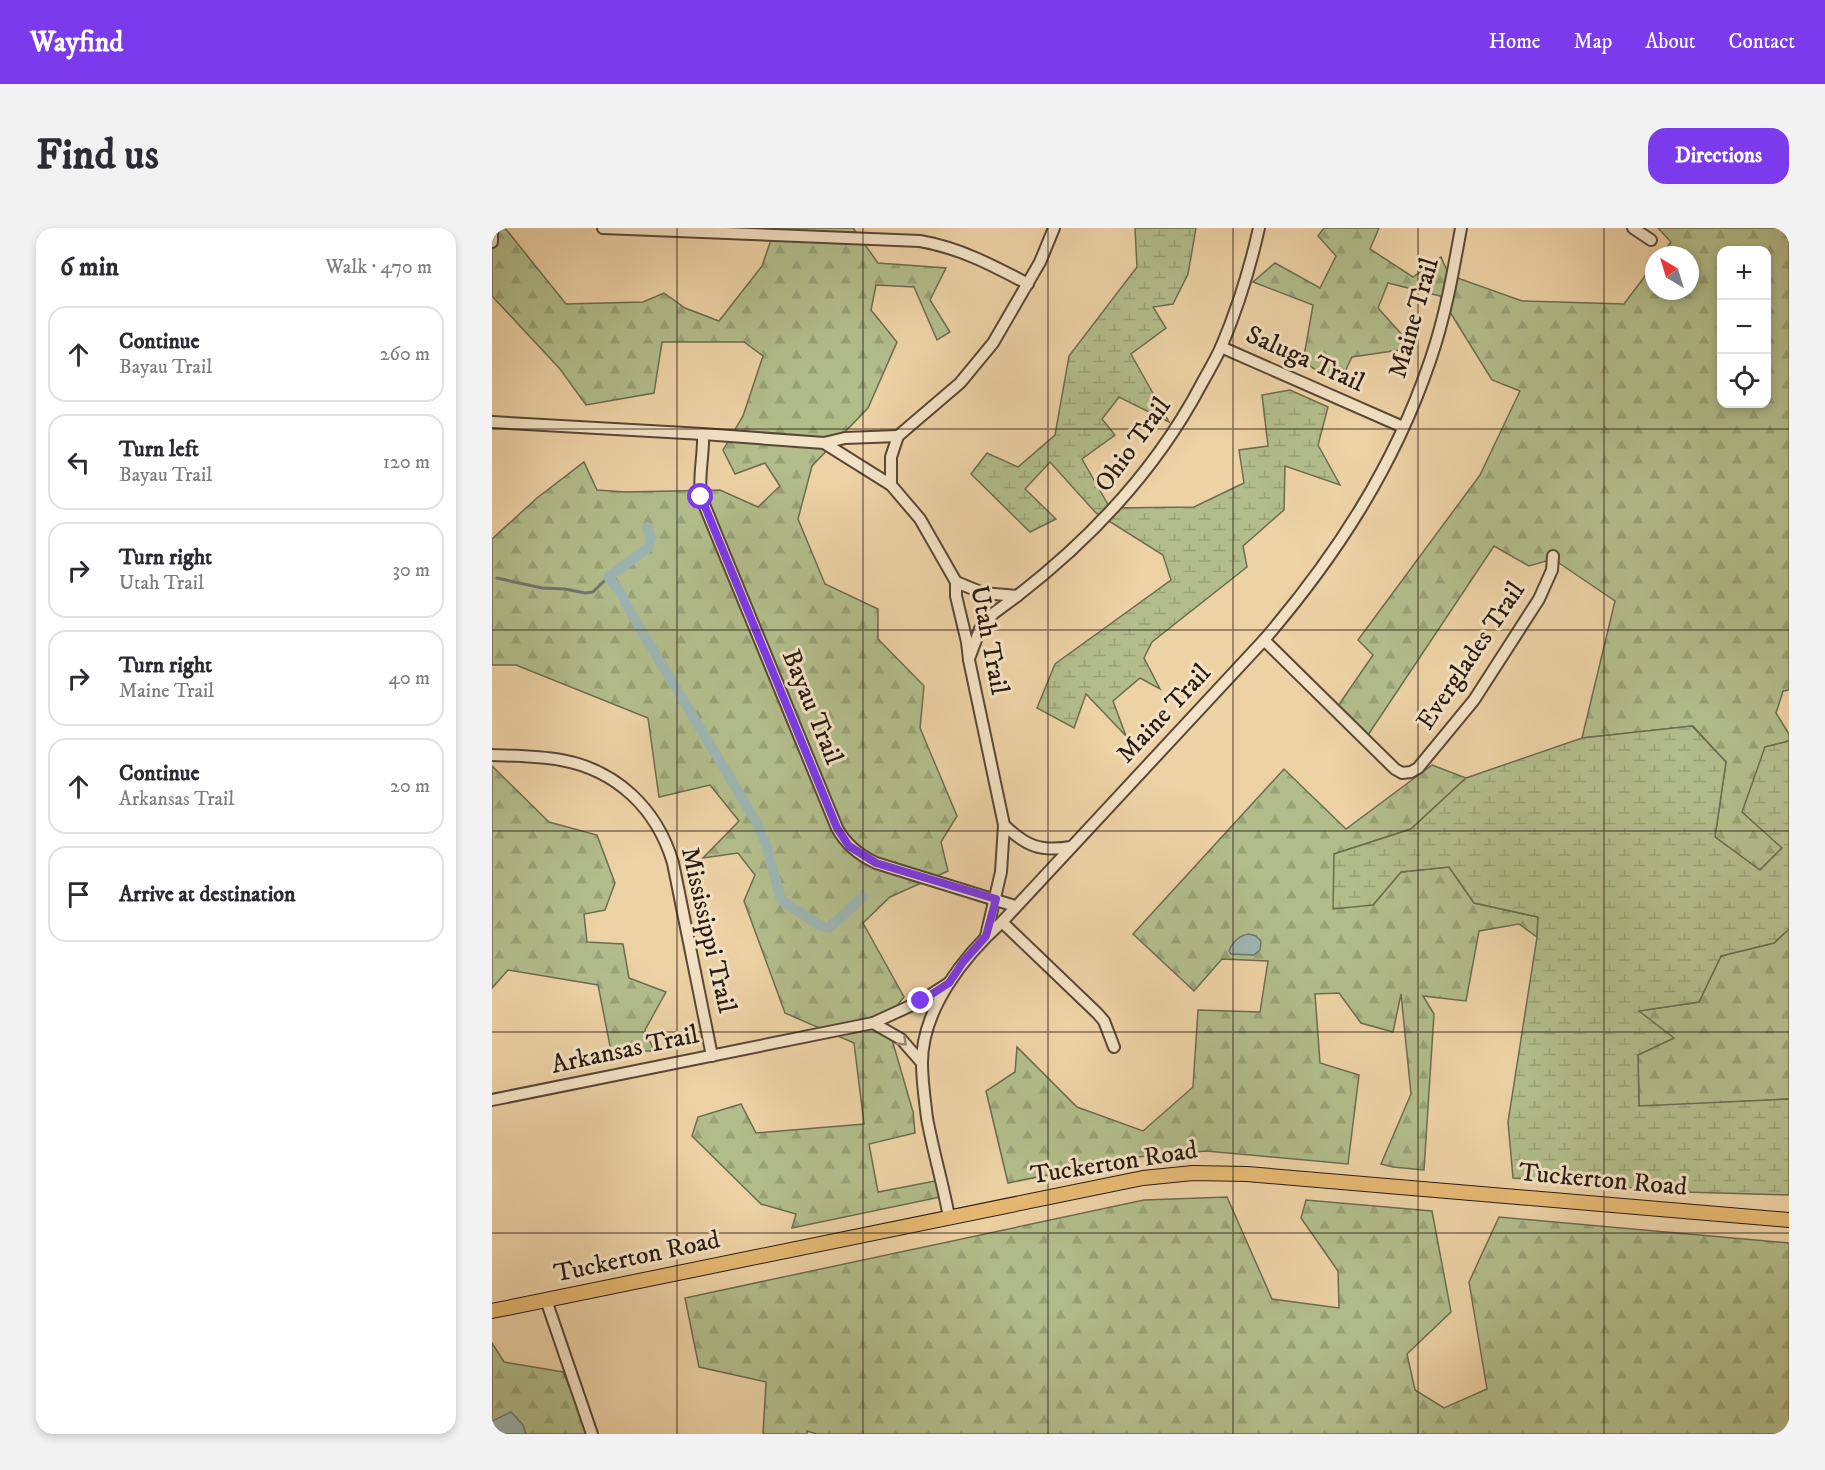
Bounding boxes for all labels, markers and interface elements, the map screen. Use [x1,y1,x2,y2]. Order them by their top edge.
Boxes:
text: Wayfind [30,25,123,60]
text: Home [1489,29,1541,55]
text: Map [1574,29,1612,55]
text: About [1645,29,1696,55]
text: Contact [1729,29,1795,55]
button: Directions [1648,128,1789,184]
text: Find us [36,130,159,182]
north arrow [1645,246,1699,300]
map controls [1717,246,1771,408]
button: + [1717,246,1771,300]
text: 6 min [60,251,119,284]
street label: Maine Trail [1381,254,1447,382]
text: Walk · 470 m [326,255,432,280]
button: − [1717,300,1771,354]
street label: Saluga Trail [1241,318,1370,400]
text: Continue [119,328,200,355]
icon: ahead [62,338,95,371]
text: 260 m [380,342,430,367]
button: locate [1717,354,1771,408]
text: Bayau Trail [119,355,212,380]
street label: Ohio Trail [1088,391,1179,499]
text: Turn left [119,436,199,463]
icon: left [62,446,95,479]
text: 120 m [383,450,430,475]
text: Bayau Trail [119,463,212,488]
route start [687,483,713,509]
text: Turn right [119,544,212,571]
icon: right [62,554,95,587]
text: 30 m [392,558,430,583]
text: Utah Trail [119,571,204,596]
street label: Everglades Trail [1409,576,1533,736]
street label: Utah Trail [962,583,1016,698]
street label: Bayau Trail [774,645,850,770]
text: Turn right [119,652,212,679]
street label: Maine Trail [1110,657,1218,770]
icon: right [62,662,95,695]
text: 40 m [388,666,430,691]
text: Maine Trail [119,679,214,704]
text: Continue [119,760,200,787]
icon: ahead [62,770,95,803]
text: 20 m [390,774,430,799]
text: Arkansas Trail [119,787,234,812]
street label: Mississippi Trail [673,844,743,1016]
icon: arrive [62,878,95,911]
text: Arrive at destination [119,881,296,908]
route end [907,987,933,1013]
street label: Arkansas Trail [548,1018,702,1082]
one-way arrow [896,1035,907,1046]
street label: Tuckerton Road [1028,1134,1200,1192]
street label: Tuckerton Road [1518,1156,1688,1204]
street label: Tuckerton Road [551,1223,723,1291]

